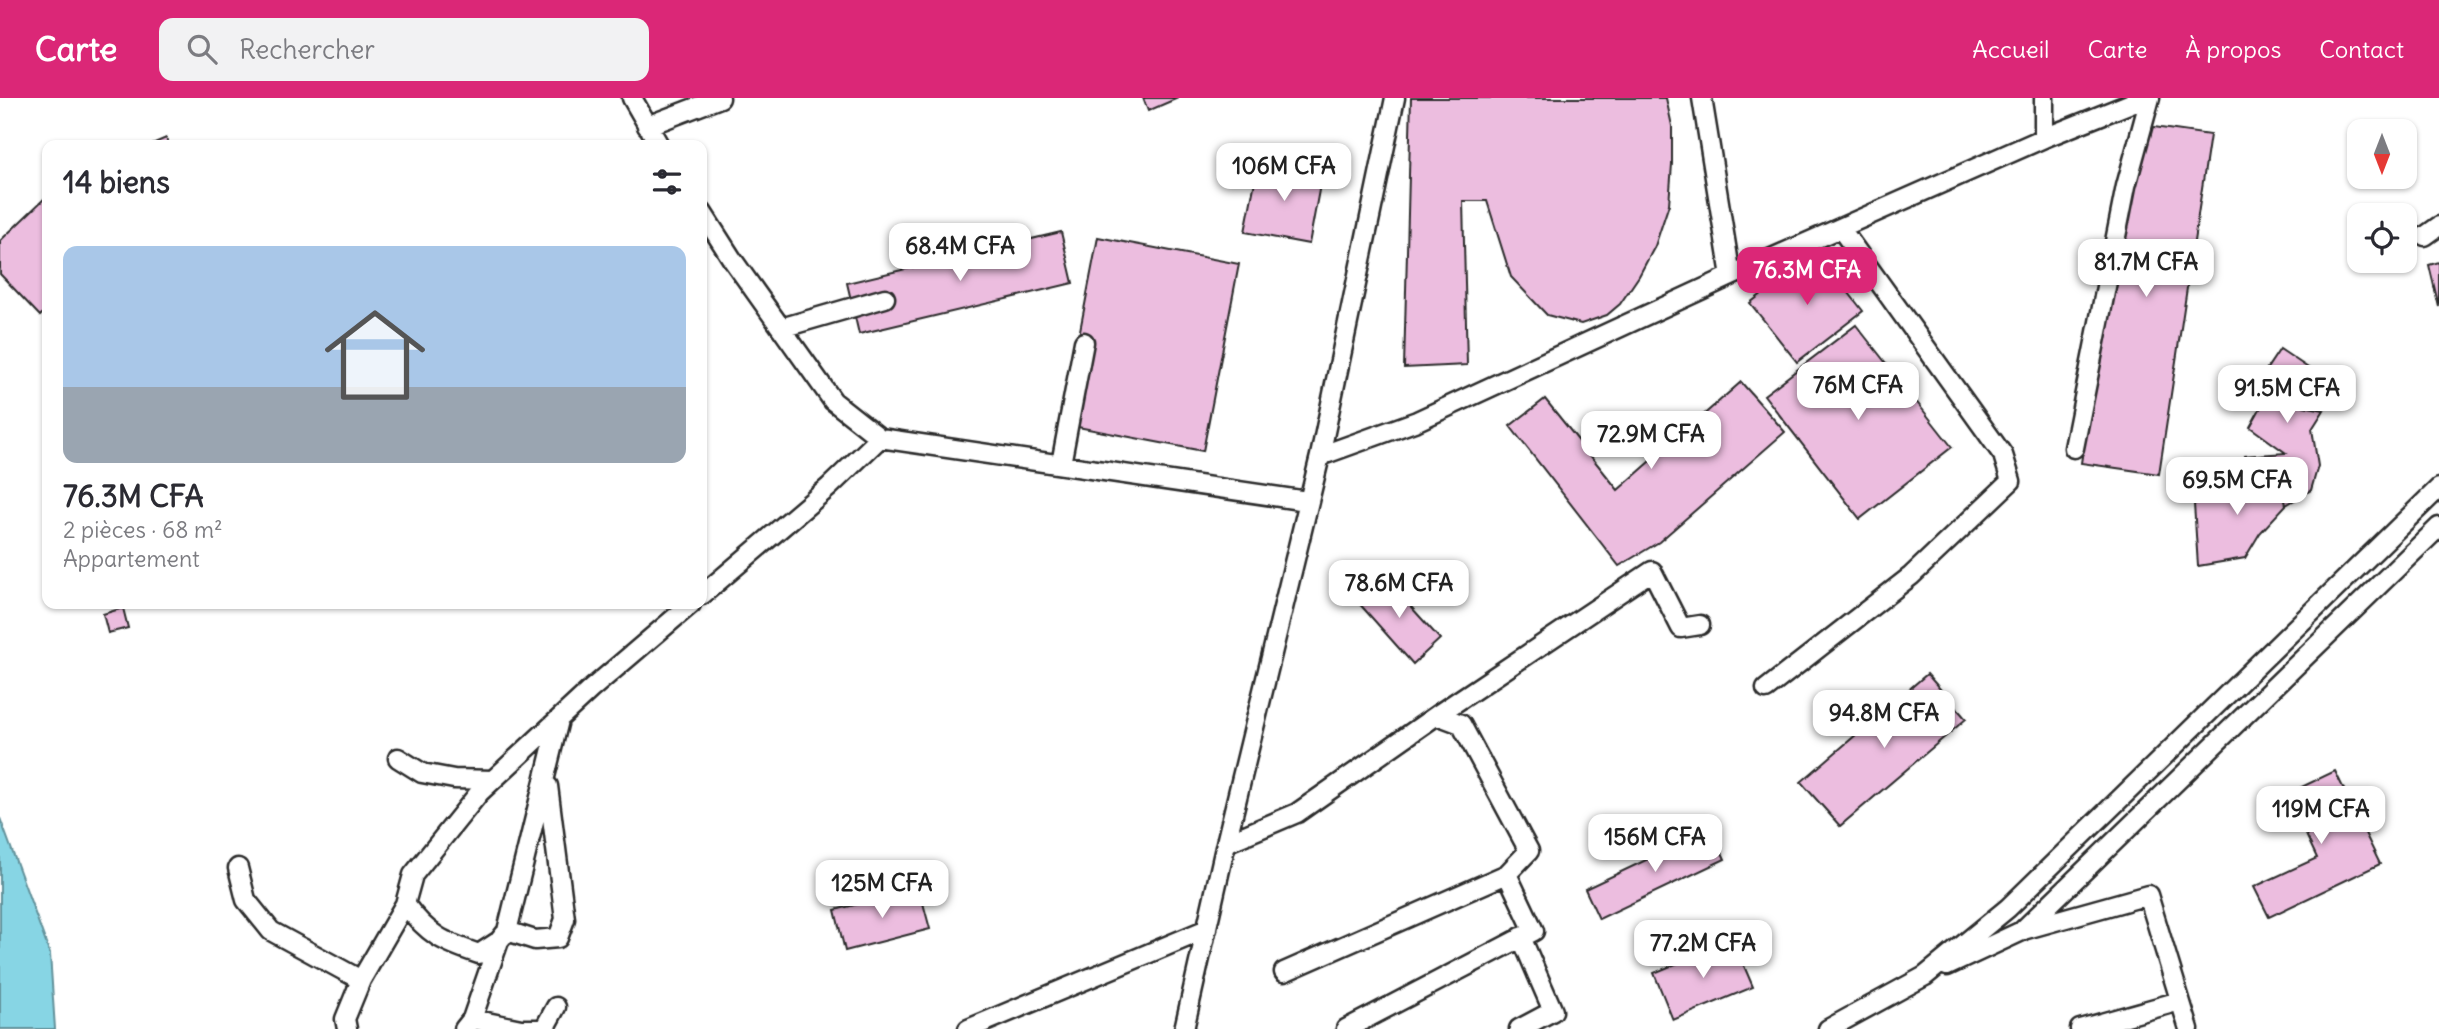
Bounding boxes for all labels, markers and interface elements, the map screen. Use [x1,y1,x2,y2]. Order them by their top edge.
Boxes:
search box [159,18,649,81]
text: Carte [35,28,117,70]
icon: search [183,30,221,68]
text: Rechercher [239,33,375,66]
text: Accueil [1972,34,2049,64]
text: Carte [2087,34,2147,64]
text: À propos [2185,34,2281,64]
text: Contact [2319,34,2404,64]
north arrow [2347,119,2417,189]
map controls [2347,119,2417,273]
pin: 106M CFA [1212,144,1356,203]
text: 106M CFA [1232,151,1336,180]
text: 14 biens [63,163,170,201]
icon: filters [648,163,686,201]
button: locate [2347,203,2417,273]
pin: 68.4M CFA [880,223,1040,283]
text: 68.4M CFA [905,231,1015,260]
pin: 81.7M CFA [2066,240,2226,299]
text: 81.7M CFA [2094,247,2198,276]
pin: 76.3M CFA [1727,248,1887,307]
text: 76.3M CFA [1753,255,1861,284]
icon: home [312,292,438,418]
pin: 76M CFA [1793,362,1923,422]
pin: 91.5M CFA [2207,366,2367,425]
text: 76M CFA [1813,370,1903,399]
text: 91.5M CFA [2234,373,2340,402]
pin: 72.9M CFA [1571,412,1731,471]
text: 72.9M CFA [1597,419,1705,448]
pin: 69.5M CFA [2157,458,2317,517]
text: 69.5M CFA [2182,465,2292,494]
text: 76.3M CFA [63,477,204,515]
text: 2 pièces · 68 m² [63,515,223,544]
text: Appartement [63,544,200,573]
pin: 78.6M CFA [1319,560,1479,620]
text: 78.6M CFA [1345,568,1453,597]
pin: 94.8M CFA [1804,690,1964,750]
text: 94.8M CFA [1829,698,1939,727]
pin: 119M CFA [2249,786,2393,846]
text: 119M CFA [2272,794,2370,823]
pin: 156M CFA [1583,814,1727,874]
text: 156M CFA [1604,822,1706,851]
pin: 125M CFA [810,860,954,920]
text: 125M CFA [832,868,932,897]
pin: 77.2M CFA [1623,920,1783,980]
text: 77.2M CFA [1650,928,1756,957]

